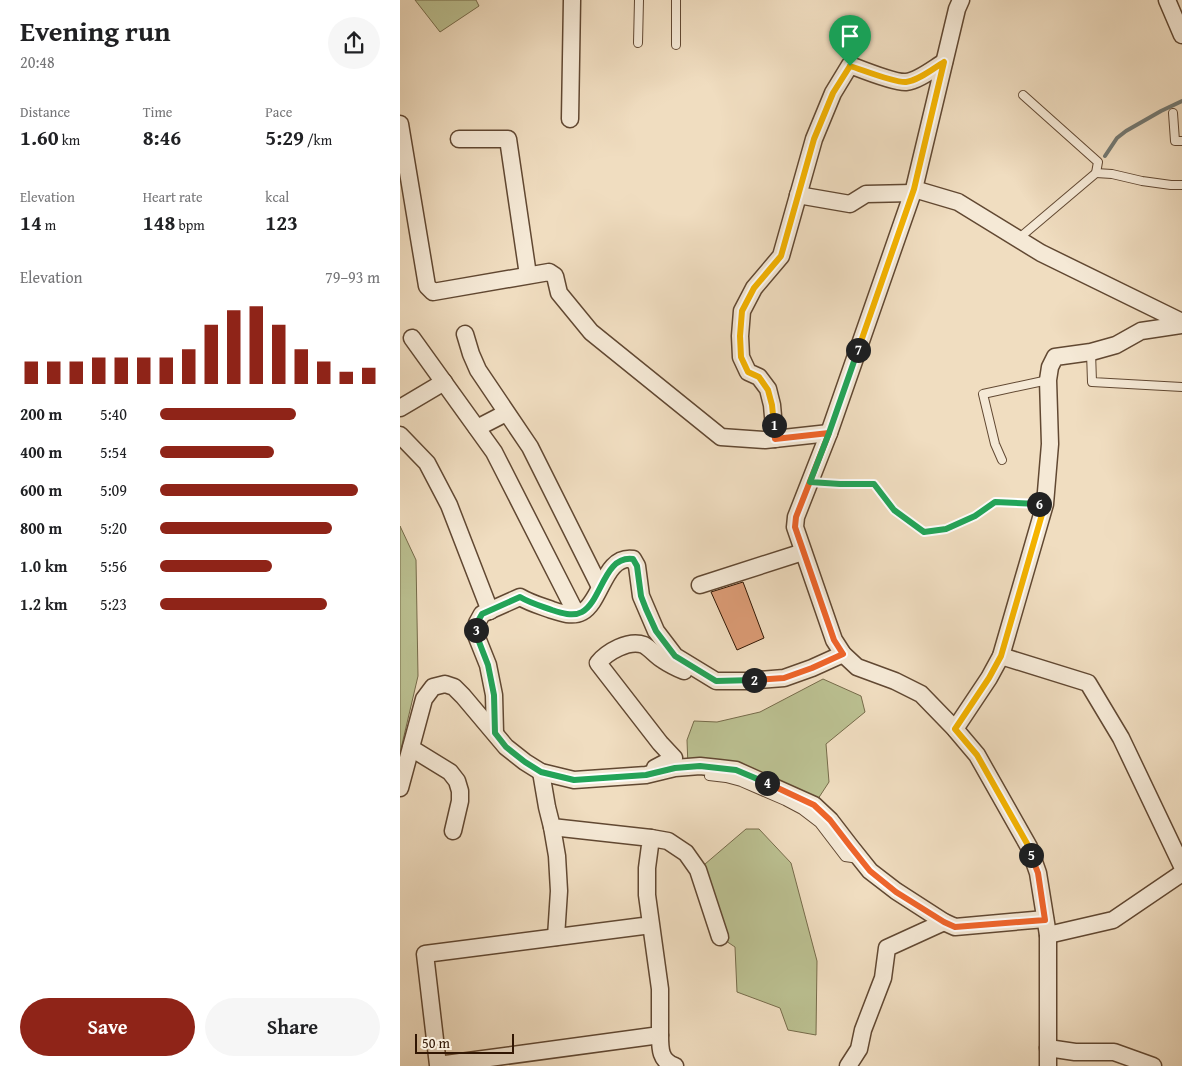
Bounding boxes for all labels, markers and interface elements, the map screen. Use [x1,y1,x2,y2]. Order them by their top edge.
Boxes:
text: Evening run [20,10,171,51]
pin [829,15,871,66]
button: share [328,17,380,69]
icon: arrive [836,22,864,50]
text: 20:48 [20,50,55,74]
text: Distance [20,102,70,122]
text: Time [143,102,172,122]
text: Pace [265,102,292,122]
text: 1.60 [20,122,59,153]
text: 8:46 [143,122,181,153]
text: 5:29 [265,122,304,153]
text: km [59,130,80,150]
text: /km [304,130,332,150]
text: Elevation [20,187,75,207]
text: Heart rate [143,187,203,207]
text: kcal [265,187,289,207]
text: 14 [20,207,42,238]
text: 148 [143,207,175,238]
text: 123 [265,207,298,238]
text: m [42,215,56,235]
text: bpm [175,215,205,235]
text: Elevation [20,265,83,289]
text: 79–93 m [325,265,380,289]
pin: 7 [846,338,870,362]
text: 7 [855,340,862,360]
text: 200 m [20,402,62,426]
text: 5:40 [100,402,127,426]
pin: 1 [762,412,786,438]
text: 1 [771,415,778,435]
text: 400 m [20,440,62,464]
text: 5:54 [100,440,127,464]
text: 600 m [20,478,62,502]
text: 5:09 [100,478,127,502]
pin: 6 [1026,492,1052,516]
text: 6 [1036,494,1043,514]
text: 800 m [20,516,62,540]
text: 5:20 [100,516,127,540]
text: 1.0 km [20,554,67,578]
text: 5:56 [100,554,127,578]
text: 1.2 km [20,592,67,616]
text: 5:23 [100,592,127,616]
pin: 3 [464,618,488,642]
text: 3 [473,620,480,640]
pin: 2 [742,668,766,692]
text: 2 [751,670,758,690]
pin: 4 [754,770,780,796]
text: 4 [764,773,771,793]
pin: 5 [1018,842,1044,868]
text: 5 [1028,845,1035,865]
button: Save [20,998,195,1056]
button: Share [205,998,380,1056]
scale bar [415,1031,514,1054]
text: 50 m [422,1033,450,1053]

